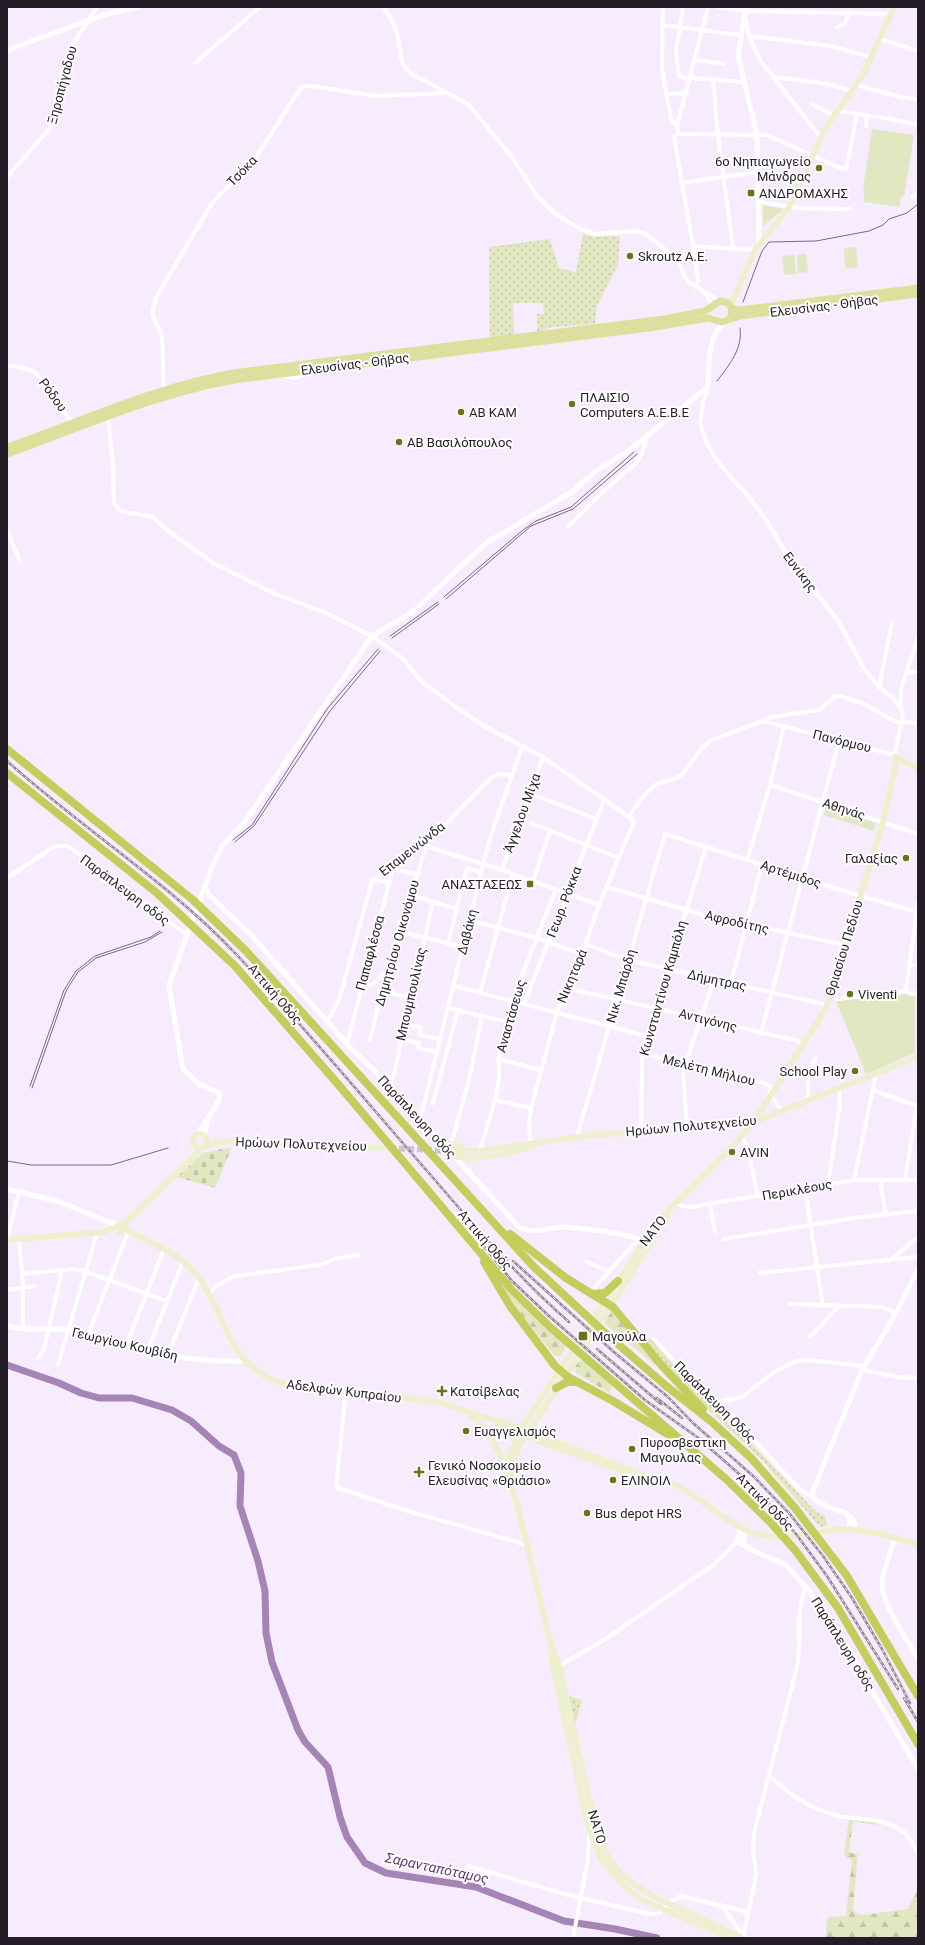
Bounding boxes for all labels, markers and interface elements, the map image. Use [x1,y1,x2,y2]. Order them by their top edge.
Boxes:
street label: Ξηροπήγαδου [44,44,80,126]
street label: Τσόκα [224,152,261,189]
place label: 6ο Νηπιαγωγείο Μάνδρας [715,154,811,184]
marker: 6ο Νηπιαγωγείο Μάνδρας [814,163,824,173]
place label: ΑΝΔΡΟΜΑΧΗΣ [759,186,848,201]
marker: ΑΝΔΡΟΜΑΧΗΣ [746,188,756,198]
place label: Skroutz Α.Ε. [638,249,708,264]
marker: Skroutz Α.Ε. [625,251,635,261]
street label: Ελευσίνας - Θήβας [769,292,879,320]
street label: Ελευσίνας - Θήβας [300,350,410,378]
street label: Ρόδου [36,375,70,415]
place label: ΠΛΑΙΣΙΟ Computers Α.Ε.Β.Ε [580,390,689,420]
marker: ΠΛΑΙΣΙΟ Computers Α.Ε.Β.Ε [567,399,577,409]
place label: ΑΒ ΚΑΜ [469,405,517,420]
marker: ΑΒ ΚΑΜ [456,407,466,417]
place label: ΑΒ Βασιλόπουλος [407,435,512,450]
marker: ΑΒ Βασιλόπουλος [394,437,404,447]
street label: Ευνίκης [780,549,820,595]
street label: Πανόρμου [811,727,873,755]
street label: Άγγελου Μίχα [501,771,544,855]
street label: Αθηνάς [821,795,867,823]
street label: Επαμεινώνδα [376,818,448,879]
place label: Γαλαξίας [845,851,898,867]
street label: Παράπλευρη οδός [78,852,172,928]
marker: Γαλαξίας [901,853,911,863]
street label: Αρτέμιδος [759,857,823,891]
street label: Γεωρ. Ρόκκα [544,864,585,940]
place label: ΑΝΑΣΤΑΣΕΩΣ [442,877,522,892]
street label: Δημητρίου Οικονόμου [372,878,422,1008]
marker: ΑΝΑΣΤΑΣΕΩΣ [525,879,535,889]
street label: Θριασίου Πεδίου [822,898,866,998]
street label: Αφροδίτης [704,907,770,937]
street label: Δαβάκη [454,908,480,956]
street label: Παπαφλέσσα [353,913,387,992]
street label: Κωνσταντίνου Καμπόλη [636,919,690,1057]
street label: Μπουμπουλίνας [393,946,429,1042]
street label: Νικηταρά [554,946,590,1005]
street label: Νικ. Μπάρδη [603,947,639,1025]
street label: Αττική Οδός [245,961,305,1027]
street label: Δήμητρας [686,966,748,994]
street label: Αναστάσεως [493,978,529,1054]
place label: Viventi [858,987,897,1002]
marker: Viventi [845,989,855,999]
street label: Αντιγόνης [677,1005,739,1035]
street label: Μελέτη Μήλιου [661,1051,757,1089]
place label: School Play [780,1064,847,1079]
marker: School Play [850,1066,860,1076]
street label: Παράπλευρη οδός [375,1073,459,1161]
street label: Ηρώων Πολυτεχνείου [625,1113,757,1139]
street label: Ηρώων Πολυτεχνείου [235,1134,367,1154]
place label: AVIN [740,1145,769,1160]
marker: AVIN [727,1147,737,1157]
street label: Περικλέους [761,1176,833,1204]
street label: Αττική Οδός [455,1207,515,1273]
street label: ΝΑΤΟ [636,1213,670,1249]
street label: Γεωργίου Κουβίδη [71,1325,179,1363]
place label: Μαγούλα [592,1329,647,1344]
marker: Μαγούλα [577,1330,589,1342]
street label: Παράπλευρη Οδός [671,1358,759,1446]
street label: Αδελφών Κυπραίου [286,1377,402,1405]
place label: Κατσίβελας [450,1384,520,1399]
marker: Κατσίβελας [437,1386,447,1396]
place label: Ευαγγελισμός [474,1424,556,1439]
marker: Ευαγγελισμός [461,1426,471,1436]
place label: Πυροσβεστικη Μαγουλας [640,1435,726,1465]
marker: Πυροσβεστικη Μαγουλας [627,1444,637,1454]
place label: Γενικό Νοσοκομείο Ελευσίνας «Θριάσιο» [428,1458,551,1488]
marker: Γενικό Νοσοκομείο Ελευσίνας «Θριάσιο» [413,1466,425,1478]
street label: Αττική Οδός [733,1470,797,1534]
place label: ΕΛΙΝΟΙΛ [621,1473,671,1488]
marker: ΕΛΙΝΟΙΛ [608,1475,618,1485]
place label: Bus depot HRS [595,1506,682,1521]
marker: Bus depot HRS [582,1508,592,1518]
street label: Παράπλευρη οδός [808,1594,878,1694]
street label: ΝΑΤΟ [585,1808,609,1846]
water label: Σαρανταπόταμος [383,1849,490,1887]

